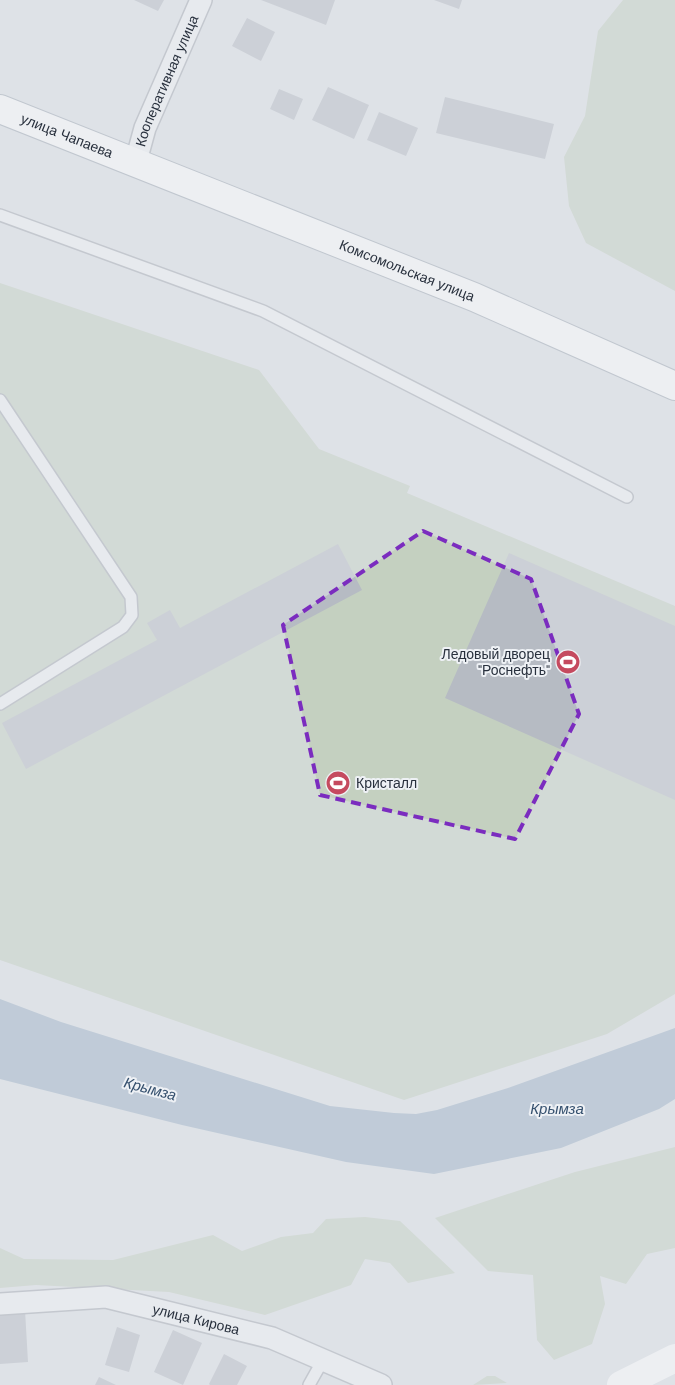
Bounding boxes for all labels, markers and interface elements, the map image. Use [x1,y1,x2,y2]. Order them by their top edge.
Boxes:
street label: Кооперативная улица [131,12,202,149]
street label: улица Чапаева [18,109,116,162]
street label: Комсомольская улица [337,236,478,306]
place label: Ледовый дворец "Роснефть" [442,645,550,679]
sports icon: Ледовый дворец "Роснефть" [555,649,581,675]
sports icon: Кристалл [325,770,351,796]
place label: Кристалл [356,774,417,792]
water label: Крымза [122,1072,178,1106]
water label: Крымза [530,1099,584,1119]
street label: улица Кирова [151,1300,242,1339]

